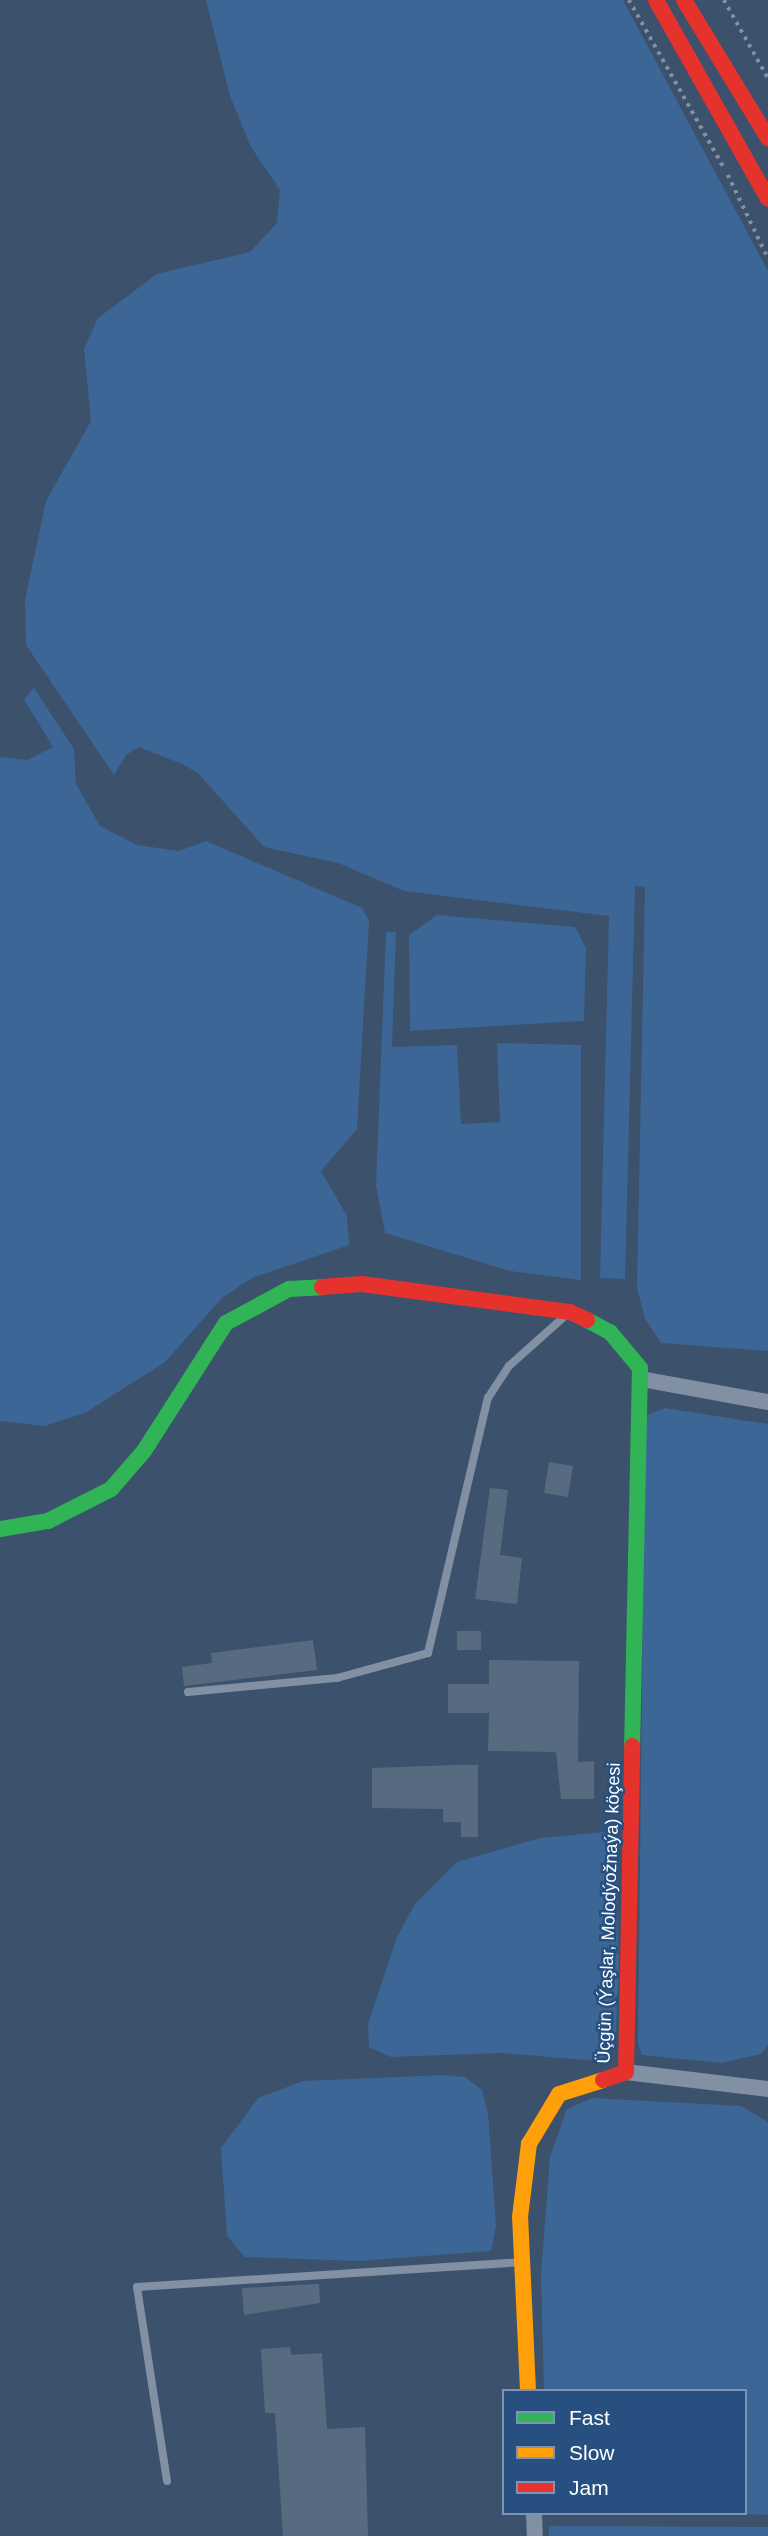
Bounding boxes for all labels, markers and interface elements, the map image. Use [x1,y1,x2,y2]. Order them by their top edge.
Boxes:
street label: Üçgün (Ýaşlar, Molodýožnaýa) köçesi [593,1762,625,2064]
legend [502,2389,747,2515]
text: Fast [569,2406,610,2429]
text: Slow [569,2441,615,2464]
text: Jam [569,2476,609,2499]

